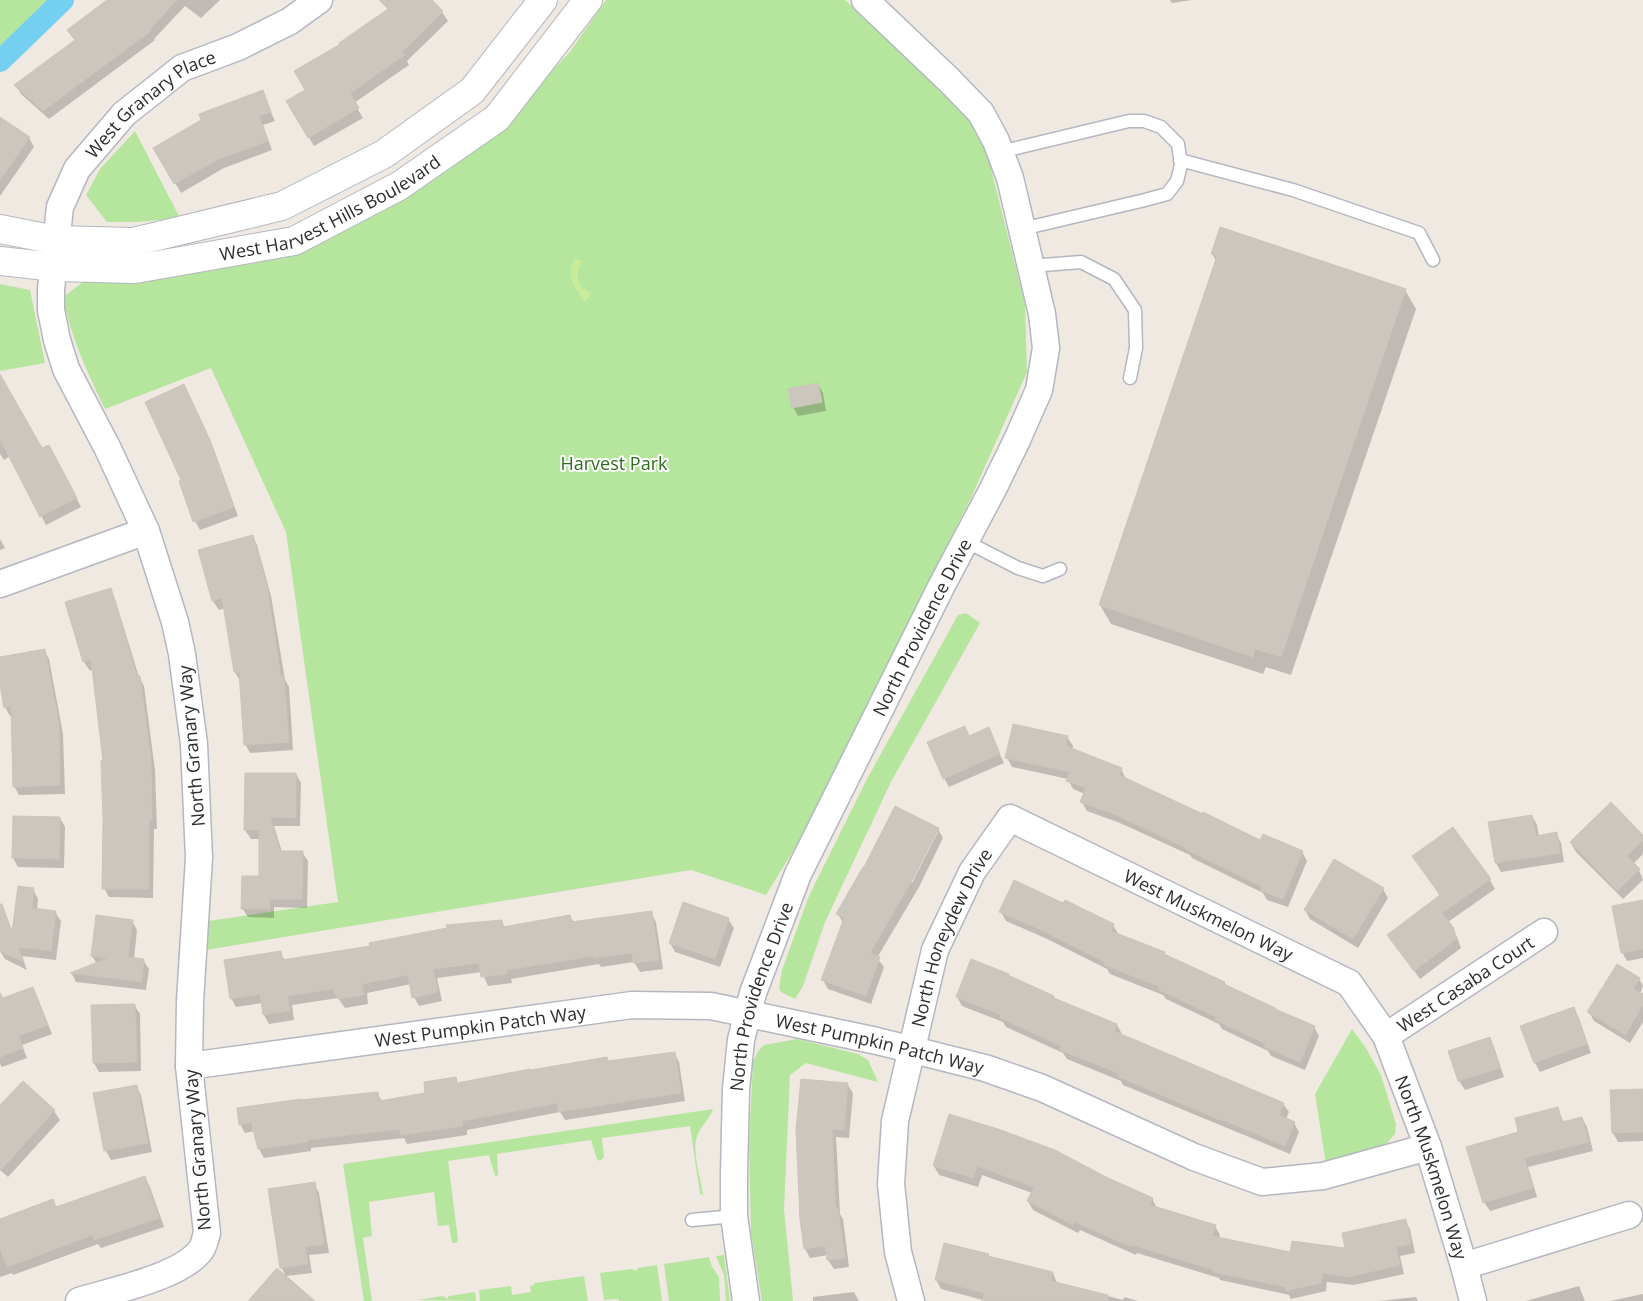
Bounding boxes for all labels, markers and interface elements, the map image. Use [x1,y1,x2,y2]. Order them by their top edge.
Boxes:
street label: West Granary Place [80,44,219,163]
street label: West Harvest Hills Boulevard [217,149,445,266]
park label: Harvest Park [560,451,668,475]
street label: North Providence Drive [867,534,977,720]
street label: North Granary Way [172,663,210,828]
street label: North Honeydew Drive [905,843,997,1029]
street label: West Muskmelon Way [1120,863,1298,966]
street label: North Providence Drive [724,899,798,1092]
street label: West Casaba Court [1392,930,1538,1038]
street label: West Pumpkin Patch Way [373,999,588,1052]
street label: West Pumpkin Patch Way [773,1008,987,1079]
street label: North Granary Way [178,1067,216,1232]
street label: North Muskmelon Way [1390,1072,1474,1263]

